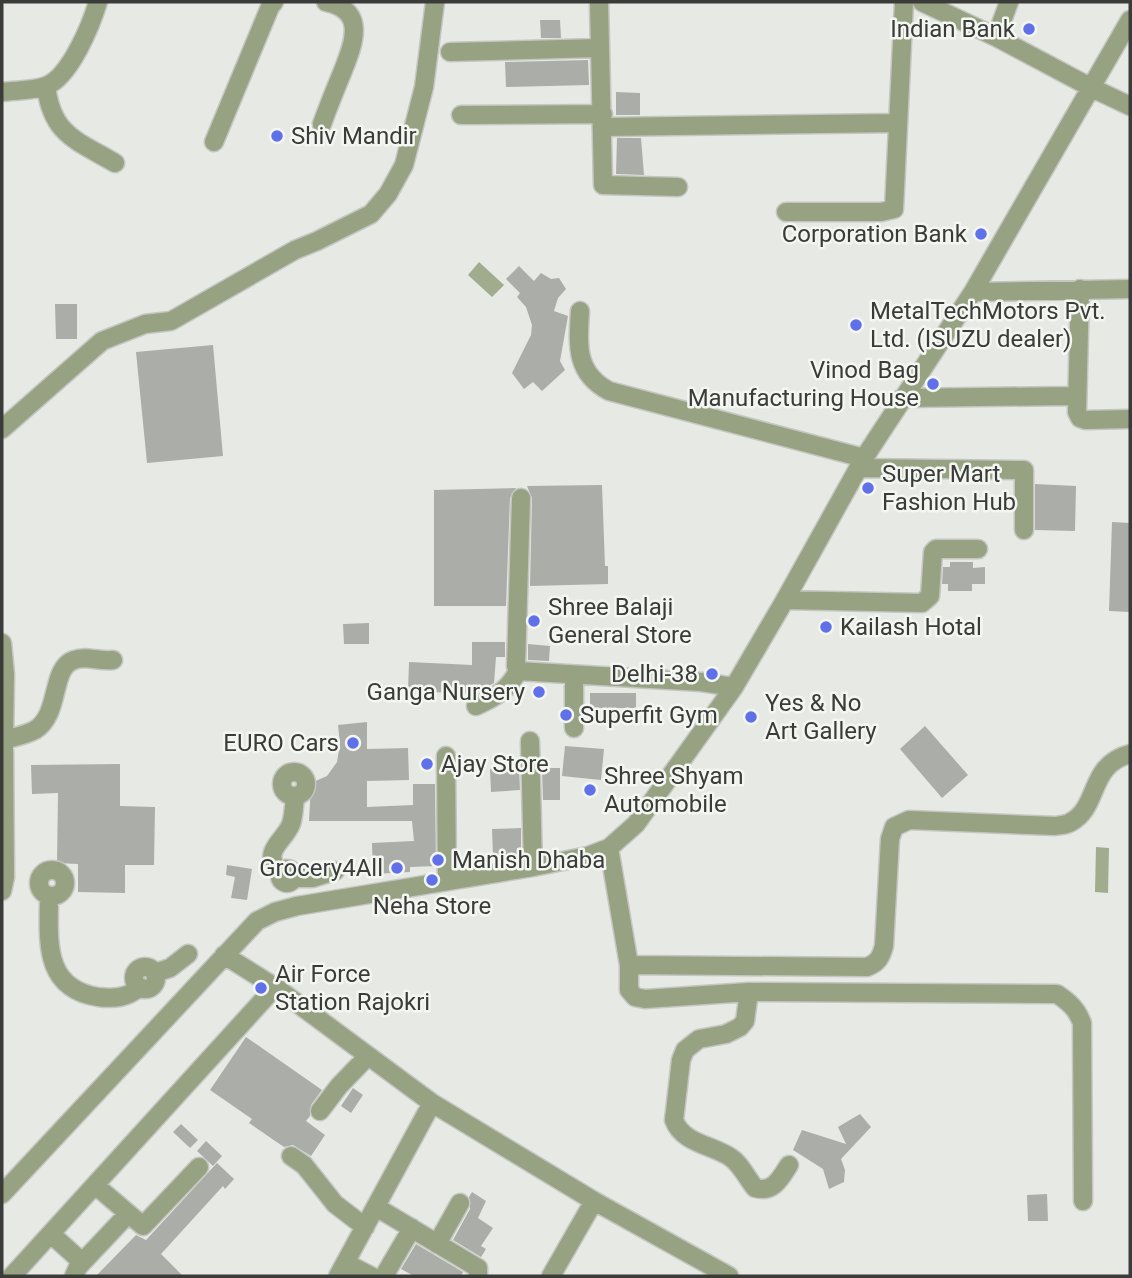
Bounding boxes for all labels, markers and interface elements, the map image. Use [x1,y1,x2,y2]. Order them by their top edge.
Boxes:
place label: Indian Bank [890,15,1016,43]
marker: Indian Bank [1021,21,1037,37]
place label: Shiv Mandir [291,122,417,150]
marker: Shiv Mandir [269,128,285,144]
place label: Corporation Bank [782,220,968,248]
marker: Corporation Bank [973,226,989,242]
place label: MetalTechMotors Pvt. Ltd. (ISUZU dealer) [870,297,1106,353]
marker: MetalTechMotors Pvt. Ltd. (ISUZU dealer) [848,317,864,333]
place label: Vinod Bag Manufacturing House [688,356,919,412]
marker: Vinod Bag Manufacturing House [925,376,941,392]
place label: Super Mart Fashion Hub [882,460,1016,516]
marker: Super Mart Fashion Hub [860,480,876,496]
place label: Shree Balaji General Store [548,593,692,649]
marker: Shree Balaji General Store [526,613,542,629]
place label: Kailash Hotal [840,613,982,641]
marker: Kailash Hotal [818,619,834,635]
place label: Delhi-38 [611,660,698,688]
marker: Delhi-38 [704,666,720,682]
place label: Ganga Nursery [367,678,526,706]
marker: Ganga Nursery [531,684,547,700]
place label: Yes & No Art Gallery [765,689,877,745]
place label: Superfit Gym [580,701,718,729]
marker: Superfit Gym [558,707,574,723]
marker: Yes & No Art Gallery [743,709,759,725]
place label: EURO Cars [223,729,339,757]
marker: EURO Cars [345,735,361,751]
place label: Ajay Store [441,750,549,778]
marker: Ajay Store [419,756,435,772]
place label: Shree Shyam Automobile [604,762,744,818]
marker: Shree Shyam Automobile [582,782,598,798]
place label: Manish Dhaba [452,846,605,874]
marker: Manish Dhaba [430,852,446,868]
place label: Grocery4All [259,854,383,882]
marker: Grocery4All [389,860,405,876]
marker: Neha Store [424,872,440,888]
place label: Neha Store [373,892,491,920]
place label: Air Force Station Rajokri [275,960,430,1016]
marker: Air Force Station Rajokri [253,980,269,996]

